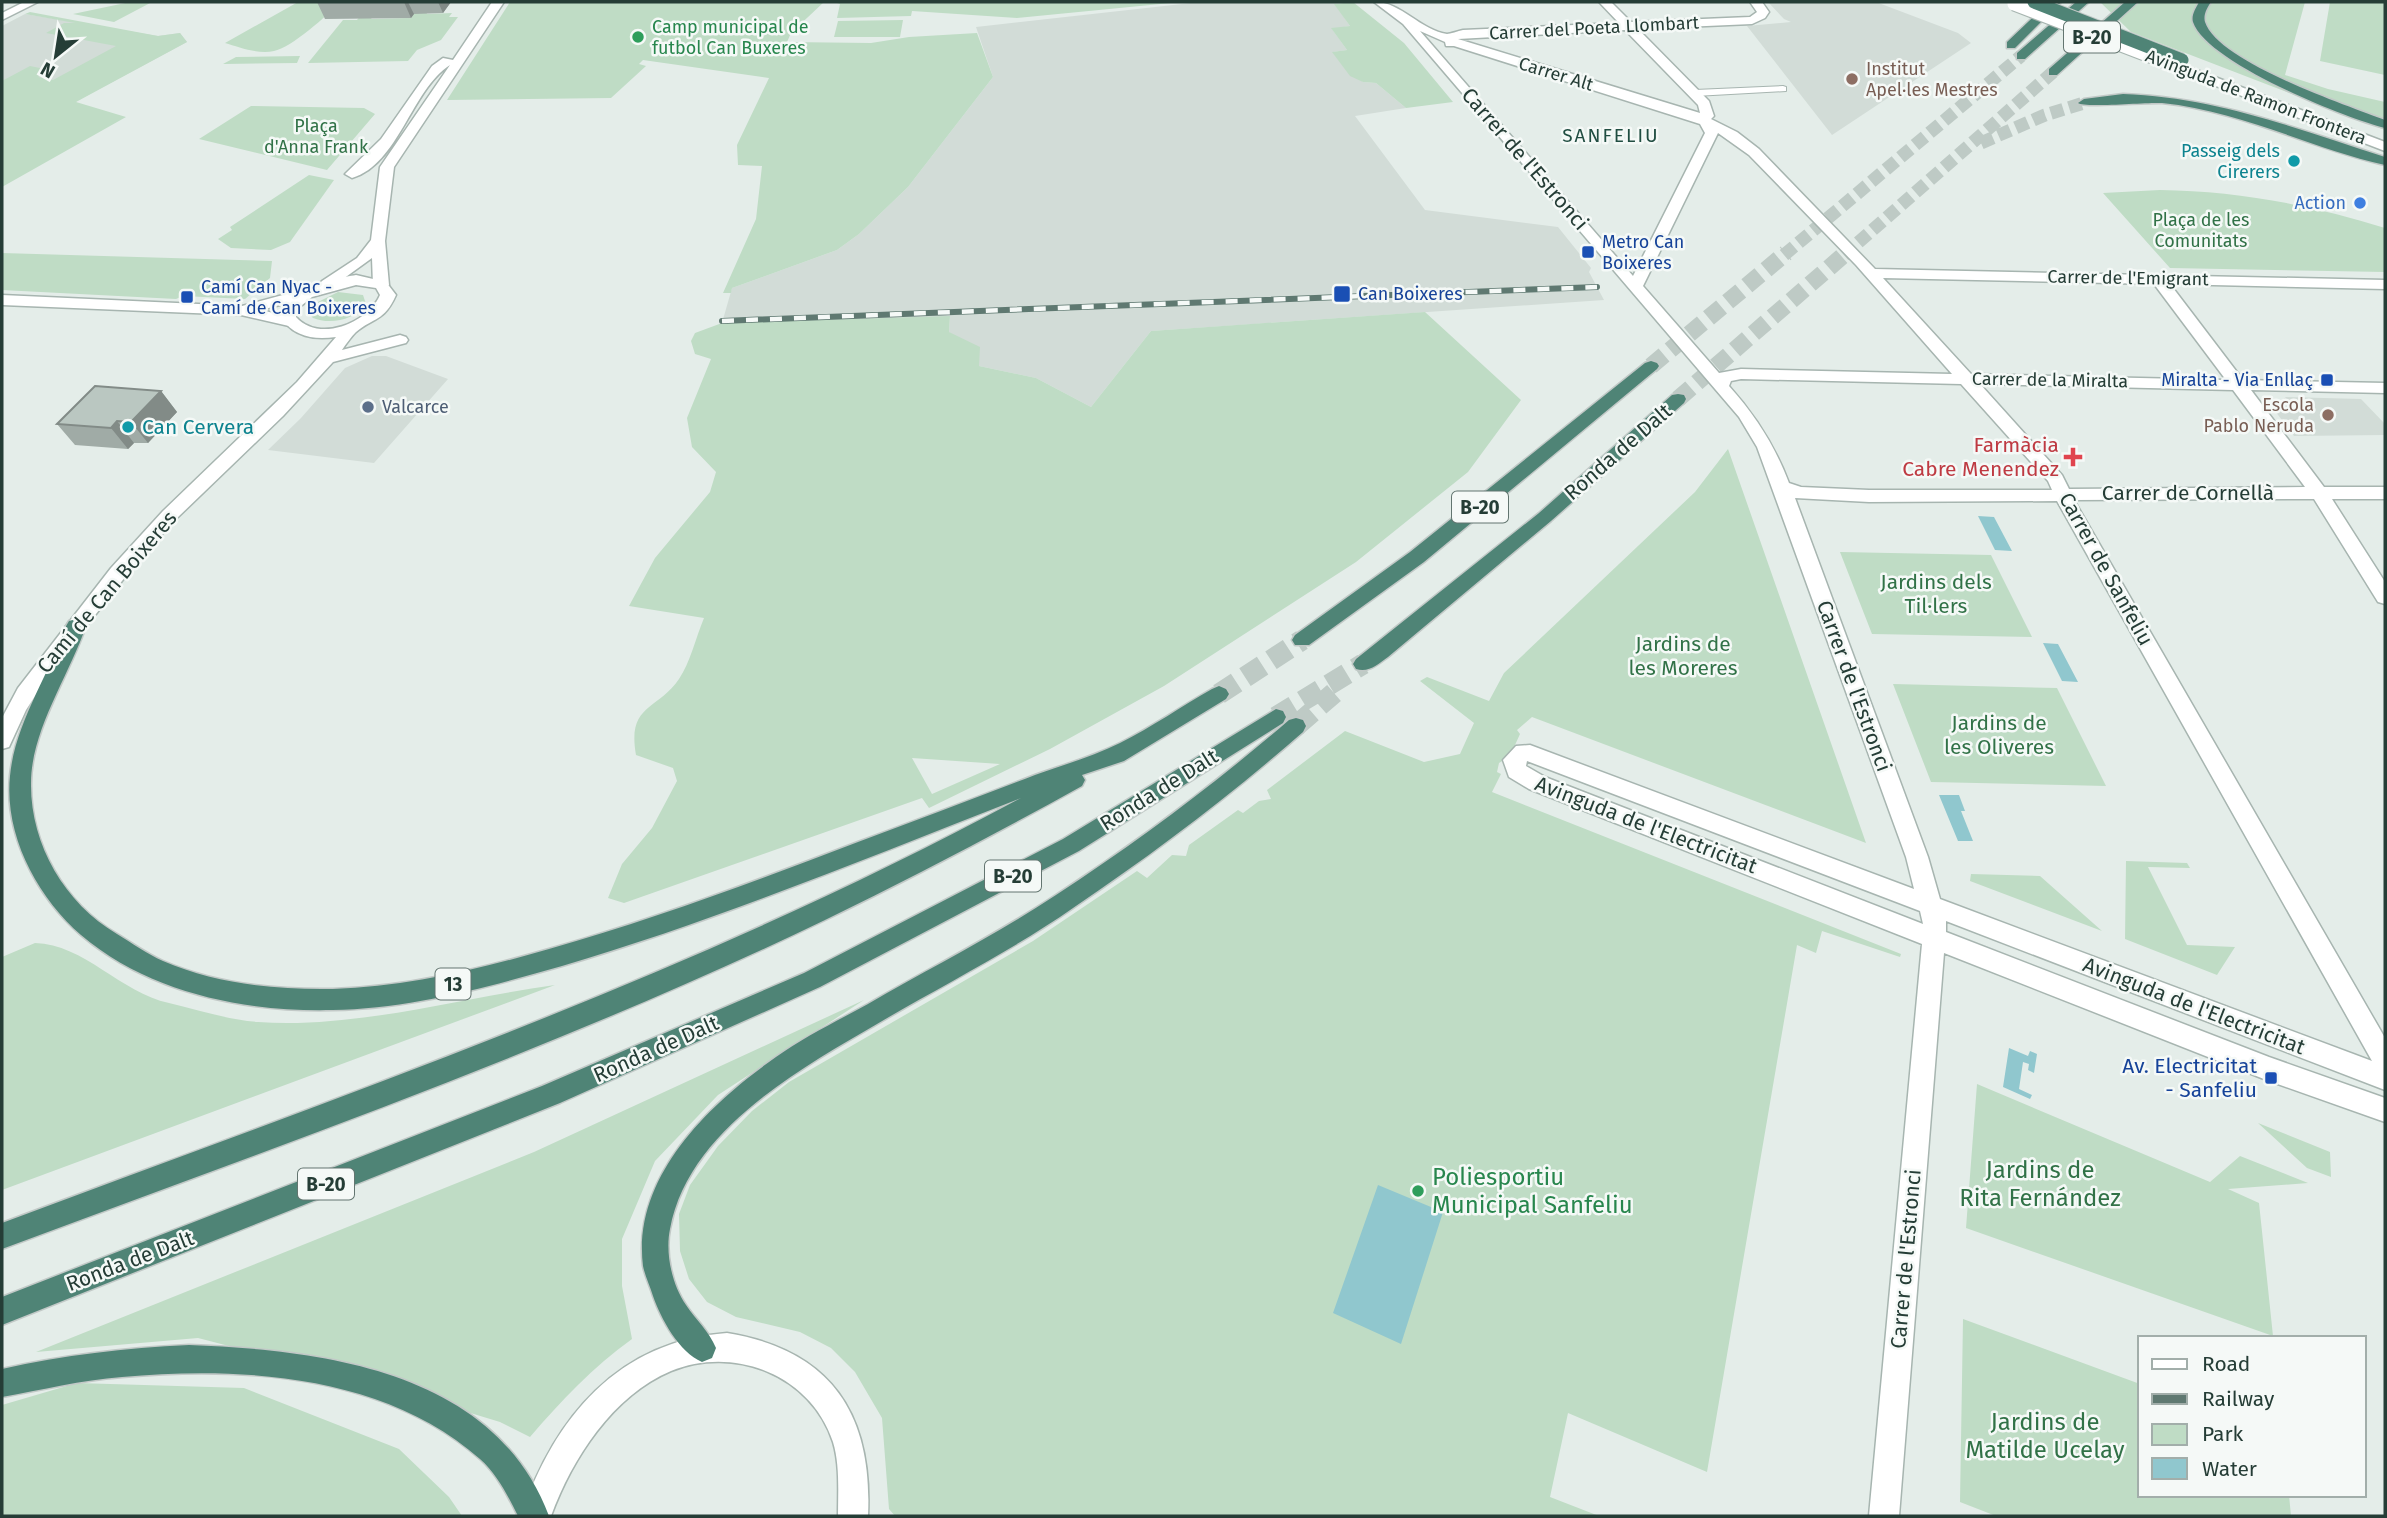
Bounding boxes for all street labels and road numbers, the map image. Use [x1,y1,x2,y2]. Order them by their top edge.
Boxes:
street label: Carrer del Poeta Llombart [1489,11,1700,44]
road number: B-20 [2064,22,2120,52]
street label: Avinguda de Ramon Frontera [2143,45,2369,149]
street label: Carrer Alt [1516,52,1596,96]
street label: Carrer de l'Estronci [1456,82,1594,236]
street label: Carrer de l'Emigrant [2047,266,2209,290]
street label: Carrer de la Miralta [1972,368,2128,392]
street label: Ronda de Dalt [1559,398,1678,506]
street label: Carrer de Cornellà [2102,480,2274,506]
street label: Carrer de Sanfeliu [2053,488,2159,650]
road number: B-20 [1452,492,1508,522]
street label: Camí de Can Boixeres [31,505,183,678]
street label: Carrer de l'Estronci [1811,597,1897,775]
street label: Ronda de Dalt [1095,743,1223,837]
street label: Avinguda de l'Electricitat [1531,771,1761,880]
road number: B-20 [985,860,1041,891]
street label: Avinguda de l'Electricitat [2079,952,2309,1061]
road number: 13 [435,968,470,1000]
street label: Ronda de Dalt [589,1010,723,1088]
road number: B-20 [298,1168,354,1200]
street label: Carrer de l'Estronci [1885,1168,1927,1350]
street label: Ronda de Dalt [63,1225,198,1297]

